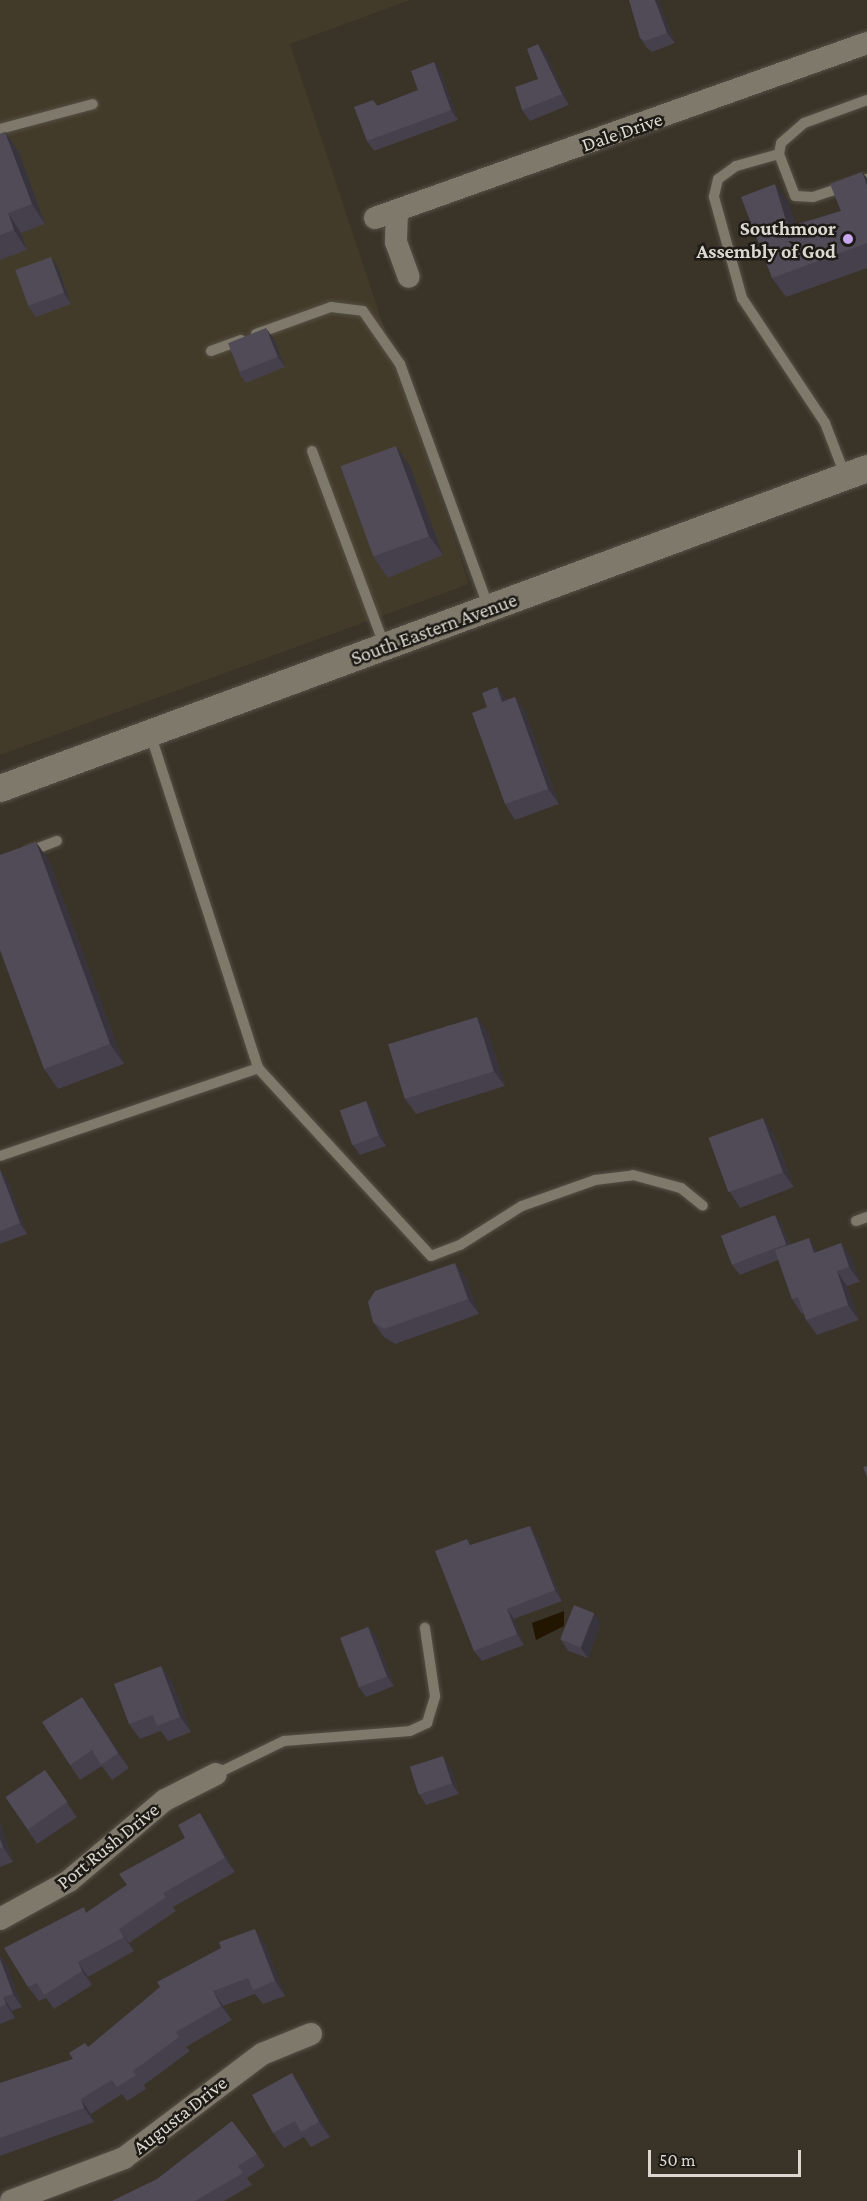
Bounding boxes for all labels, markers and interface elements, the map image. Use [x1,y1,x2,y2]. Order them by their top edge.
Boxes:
street label: Dale Drive [578,107,666,157]
place label: Southmoor Assembly of God [696,216,836,263]
marker: Southmoor Assembly of God [841,232,855,246]
street label: South Eastern Avenue [348,588,520,670]
street label: Port Rush Drive [52,1798,164,1894]
street label: Augusta Drive [128,2071,232,2159]
scale bar [651,2138,804,2176]
text: 50 m [659,2150,696,2170]

